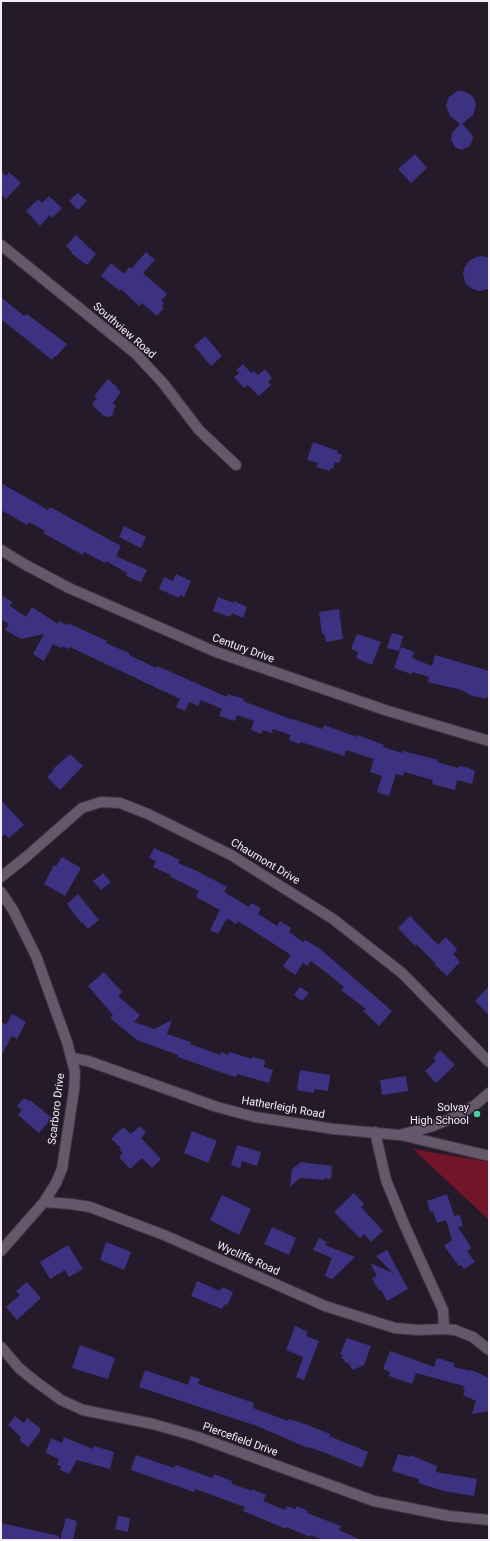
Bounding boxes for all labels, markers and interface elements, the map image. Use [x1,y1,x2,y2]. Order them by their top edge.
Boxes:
street label: Southview Road [90,300,158,362]
street label: Century Drive [210,632,276,666]
street label: Chaumont Drive [228,836,302,888]
street label: Scarboro Drive [46,1073,68,1145]
street label: Hatherleigh Road [240,1094,326,1122]
place label: Solvay High School [410,1101,469,1127]
marker: Solvay High School [472,1109,482,1119]
street label: Wycliffe Road [215,1239,281,1279]
street label: Piercefield Drive [201,1420,279,1460]

